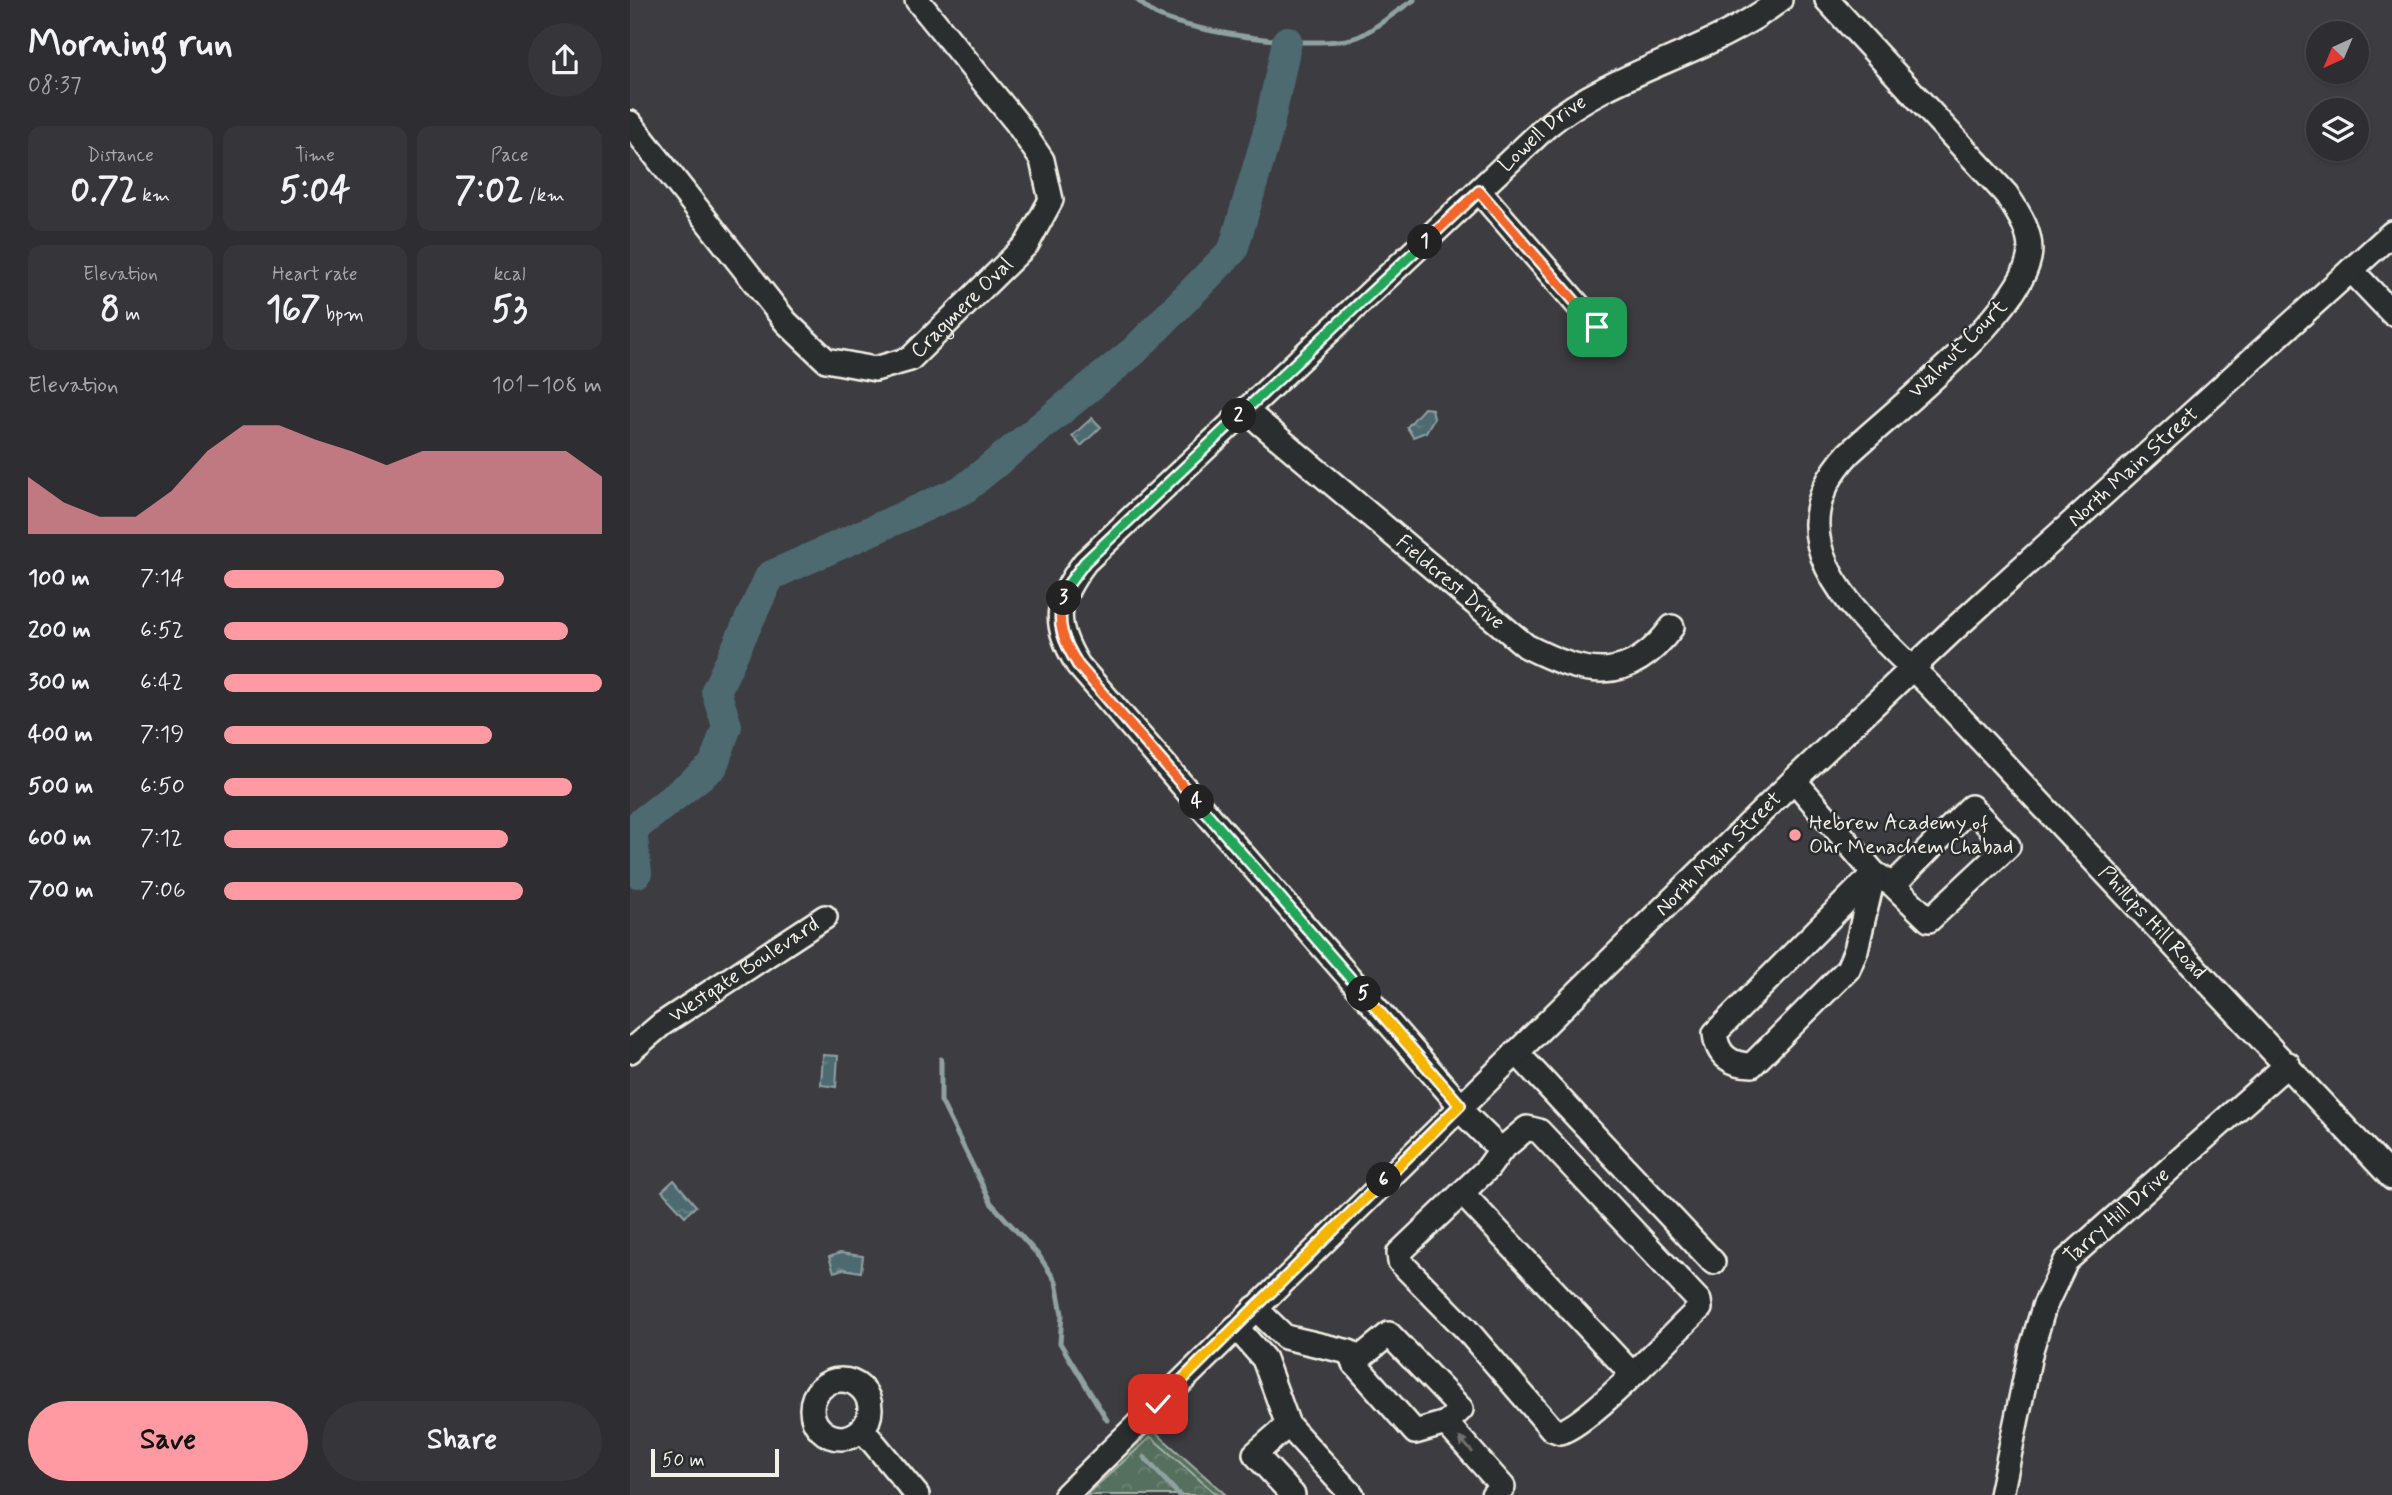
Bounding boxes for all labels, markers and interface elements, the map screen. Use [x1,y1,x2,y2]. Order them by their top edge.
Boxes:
text: Morning run [28,20,233,69]
north arrow [2306,21,2370,84]
map controls [2306,21,2369,161]
button: share [528,23,602,97]
text: 08:37 [28,71,82,101]
street label: Lowell Drive [1492,88,1592,179]
button: layers [2306,98,2369,161]
text: Distance [87,143,154,168]
text: Time [295,143,335,168]
text: Pace [491,143,529,168]
text: 0.72 [71,168,137,214]
text: 5:04 [279,168,351,214]
text: 7:02 [455,168,523,214]
text: km [137,183,170,208]
text: /km [523,183,565,208]
pin: 1 [1408,224,1442,260]
text: 1 [1420,229,1429,254]
street label: Cragmere Oval [904,251,1019,365]
text: Elevation [83,262,158,287]
text: Heart rate [272,262,358,287]
text: kcal [494,262,526,287]
text: 8 [100,287,120,333]
text: 167 [266,287,321,333]
text: 53 [492,287,528,333]
street label: Walnut Court [1902,293,2014,405]
pin [1567,297,1627,357]
text: m [120,302,140,327]
text: bpm [321,302,364,327]
icon: arrive [1578,308,1616,346]
text: Elevation [28,371,119,401]
text: 101–108 m [492,371,602,401]
pin: 2 [1222,398,1256,434]
street label: North Main Street [2062,400,2205,534]
text: 2 [1234,403,1243,428]
street label: Fieldcrest Drive [1390,529,1511,636]
text: 100 m [28,564,90,594]
text: 7:14 [140,564,184,594]
pin: 3 [1046,580,1082,616]
text: 3 [1059,585,1068,610]
text: 200 m [28,616,91,646]
text: 6:52 [140,616,184,646]
text: 300 m [28,668,90,698]
text: 6:42 [140,668,183,698]
text: 400 m [28,720,93,750]
text: 7:19 [140,720,184,750]
text: 500 m [28,772,93,802]
text: 6:50 [140,772,185,802]
pin: 4 [1180,784,1214,820]
street label: North Main Street [1649,785,1788,922]
text: 4 [1191,789,1202,814]
place label: Hebrew Academy of Ohr Menachem Chabad [1809,809,2013,861]
text: 600 m [28,824,91,854]
text: 7:12 [140,824,183,854]
marker: Hebrew Academy of Ohr Menachem Chabad [1787,827,1803,843]
street label: Phillips Hill Road [2092,860,2213,985]
text: 700 m [28,876,93,906]
text: 7:06 [140,876,186,906]
street label: Westgate Boulevard [663,911,825,1030]
pin: 5 [1346,976,1382,1012]
text: 5 [1358,981,1369,1006]
street label: Tarry Hill Drive [2058,1161,2176,1270]
pin: 6 [1366,1162,1402,1198]
text: 6 [1379,1167,1388,1192]
pin [1128,1374,1188,1434]
icon: check [1139,1385,1177,1423]
button: Save [28,1401,308,1481]
button: Share [322,1401,602,1481]
one-way arrow [1458,1436,1474,1454]
scale bar [651,1446,779,1478]
text: 50 m [662,1448,705,1473]

